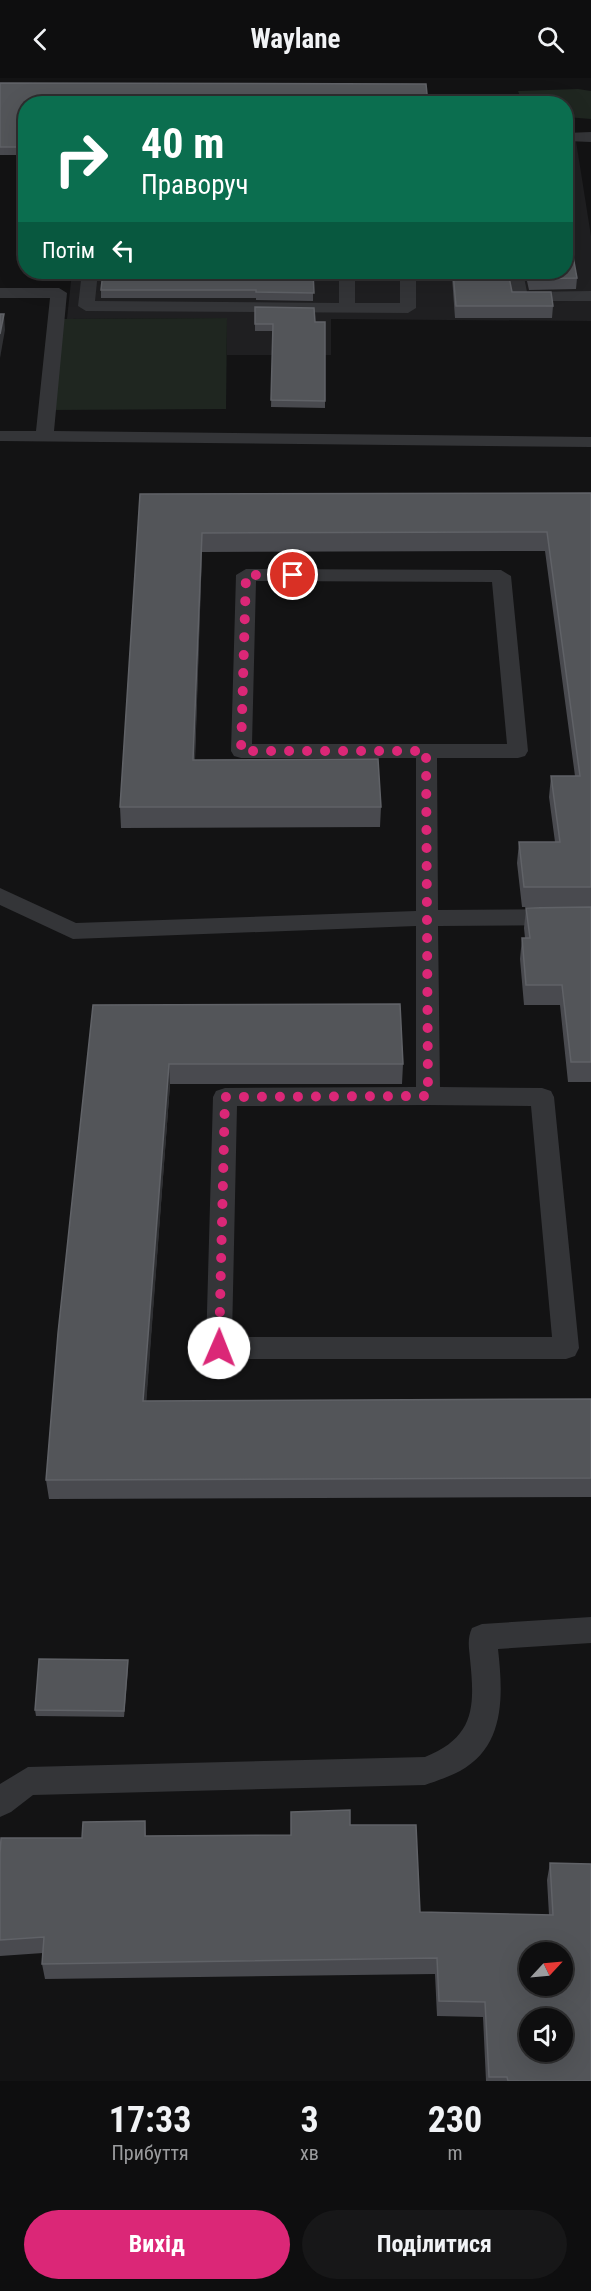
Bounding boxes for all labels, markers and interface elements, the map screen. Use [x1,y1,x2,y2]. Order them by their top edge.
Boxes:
icon: back [24,23,57,56]
text: Waylane [250,23,341,55]
icon: search [534,23,567,56]
text: 40 m [141,119,224,168]
icon: right [42,120,120,198]
text: Праворуч [141,169,249,201]
icon: left [107,234,140,267]
text: Потім [42,238,95,263]
pin [267,549,318,600]
icon: arrive [276,558,309,591]
position arrow [187,1316,251,1380]
north arrow [519,1942,573,1996]
map controls [519,1942,573,2062]
button: sound [519,2008,573,2062]
text: 17:33 [109,2099,191,2141]
text: 3 [300,2099,319,2141]
text: 230 [428,2099,482,2141]
text: Прибуття [111,2141,189,2165]
text: хв [300,2141,319,2165]
text: m [447,2141,462,2165]
button: Вихід [24,2210,290,2279]
button: Поділитися [302,2210,567,2279]

